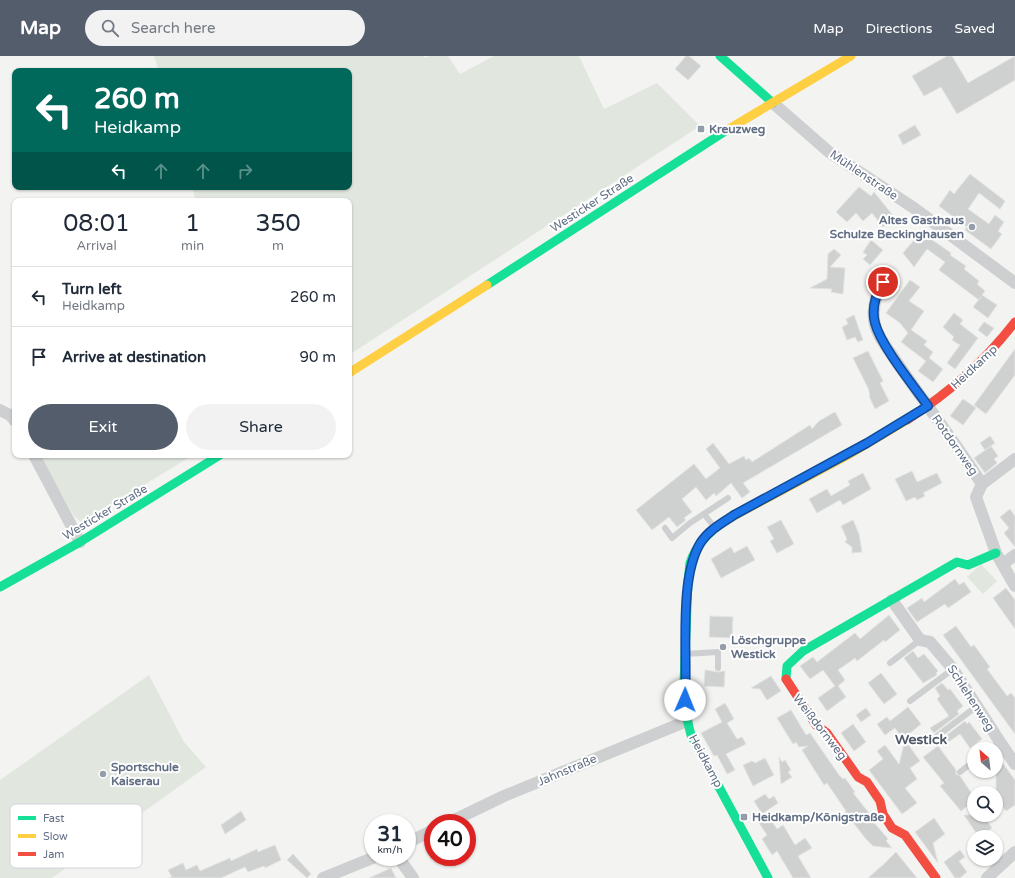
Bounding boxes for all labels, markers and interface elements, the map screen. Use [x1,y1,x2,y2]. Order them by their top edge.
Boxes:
search box [85,10,365,46]
text: Map [20,17,61,39]
icon: search [99,17,121,39]
text: Search here [131,19,215,37]
text: Map [813,20,844,37]
text: Directions [866,20,933,37]
text: Saved [955,20,995,37]
text: 260 m [94,82,180,116]
icon: left [28,84,80,136]
text: Heidkamp [94,116,181,138]
place label: Kreuzweg [709,122,765,137]
marker: Kreuzweg [696,124,706,134]
street label: Mühlenstraße [827,147,901,203]
icon: left [108,160,130,182]
icon: ahead [150,160,172,182]
icon: ahead [192,160,214,182]
icon: right [234,160,256,182]
street label: Westicker Straße [548,171,636,235]
text: 08:01 [63,209,130,238]
text: 1 [185,209,200,238]
text: 350 [255,209,301,238]
place label: Altes Gasthaus Schulze Beckinghausen [830,213,964,242]
marker: Altes Gasthaus Schulze Beckinghausen [967,222,977,232]
text: Arrival [76,238,117,254]
text: min [181,238,204,254]
text: m [272,238,284,254]
pin [866,265,900,299]
icon: arrive [872,271,894,293]
text: Turn left [62,280,122,298]
icon: left [28,286,50,308]
text: 260 m [290,288,336,306]
text: Heidkamp [62,298,125,314]
street label: Heidkamp [948,342,1000,392]
icon: arrive [28,346,50,368]
text: Arrive at destination [62,348,206,366]
text: 90 m [299,348,336,366]
button: Exit [28,404,178,450]
button: Share [186,404,336,450]
street label: Rotdornweg [929,412,981,478]
street label: Westicker Straße [60,481,150,543]
place label: Löschgruppe Westick [731,633,806,661]
marker: Löschgruppe Westick [718,642,728,652]
street label: Schlehenweg [944,662,998,734]
position arrow [664,679,706,721]
street label: Weißdornweg [790,692,850,762]
district label: Westick [895,731,947,748]
street label: Heidkamp [686,732,726,790]
north arrow [967,742,1003,778]
map controls [967,742,1003,866]
street label: Jahnstraße [535,751,599,789]
place label: Sportschule Kaiserau [111,760,179,788]
marker: Sportschule Kaiserau [98,769,108,779]
button: search [967,786,1003,822]
legend [10,804,142,868]
place label: Heidkamp/Königstraße [752,810,884,825]
text: Fast [43,812,64,825]
marker: Heidkamp/Königstraße [739,812,749,822]
speed limit sign: 40 [424,814,476,866]
text: 31 [377,823,403,847]
text: Slow [43,830,68,843]
button: layers [967,830,1003,866]
text: km/h [377,844,403,856]
text: Jam [43,848,64,861]

